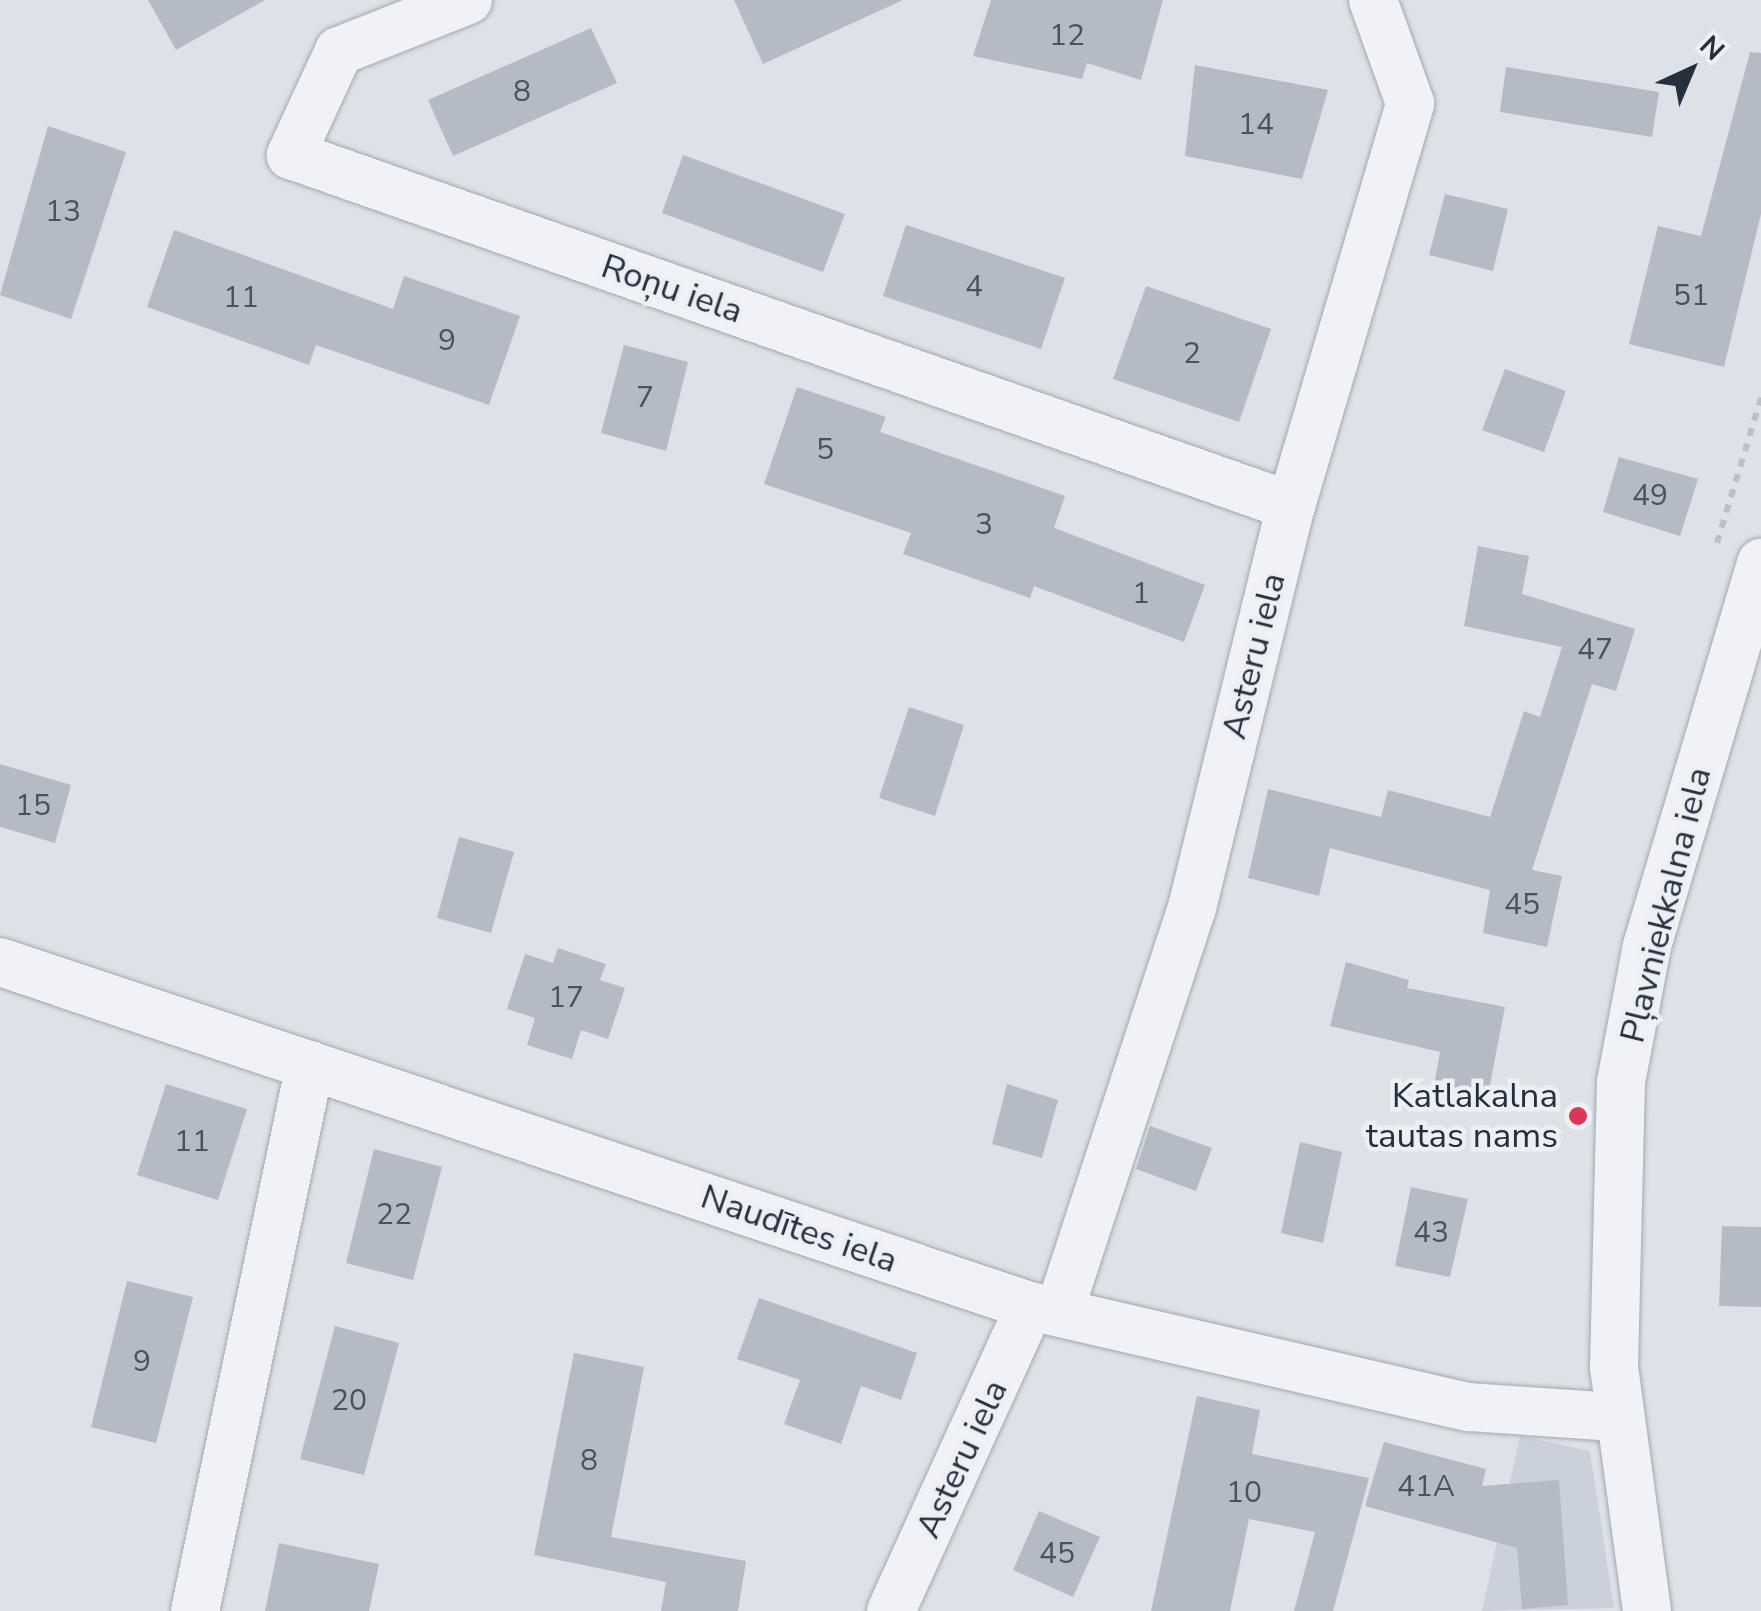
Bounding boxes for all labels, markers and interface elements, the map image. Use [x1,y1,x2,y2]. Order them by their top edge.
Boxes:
house number: 12 [1049,18,1085,54]
north arrow [1641,20,1741,120]
text: N [1691,27,1733,69]
house number: 8 [513,74,531,110]
house number: 14 [1238,107,1274,143]
house number: 13 [45,194,81,230]
street label: Roņu iela [596,245,748,333]
house number: 4 [965,269,983,305]
house number: 51 [1673,278,1709,314]
house number: 11 [223,280,259,316]
house number: 9 [438,323,456,359]
house number: 2 [1183,336,1201,372]
house number: 7 [636,380,654,416]
house number: 5 [816,432,834,468]
house number: 49 [1632,478,1668,514]
house number: 3 [975,507,993,543]
street label: Asteru iela [1213,569,1295,743]
house number: 1 [1132,576,1150,612]
house number: 47 [1577,632,1613,668]
street label: Pļavniekkalna iela [1611,763,1721,1047]
house number: 15 [15,788,51,824]
house number: 45 [1504,887,1540,923]
house number: 17 [548,980,584,1016]
place label: Katlakalna tautas nams [1366,1075,1558,1157]
marker: Katlakalna tautas nams [1567,1105,1589,1127]
house number: 11 [174,1124,210,1160]
street label: Naudītes iela [695,1176,903,1282]
house number: 22 [376,1197,412,1233]
house number: 43 [1413,1215,1449,1251]
house number: 9 [133,1344,151,1380]
street label: Asteru iela [907,1373,1017,1545]
house number: 20 [331,1383,367,1419]
house number: 8 [580,1443,598,1479]
house number: 41A [1397,1469,1455,1505]
house number: 10 [1226,1475,1262,1511]
house number: 45 [1039,1536,1075,1572]

